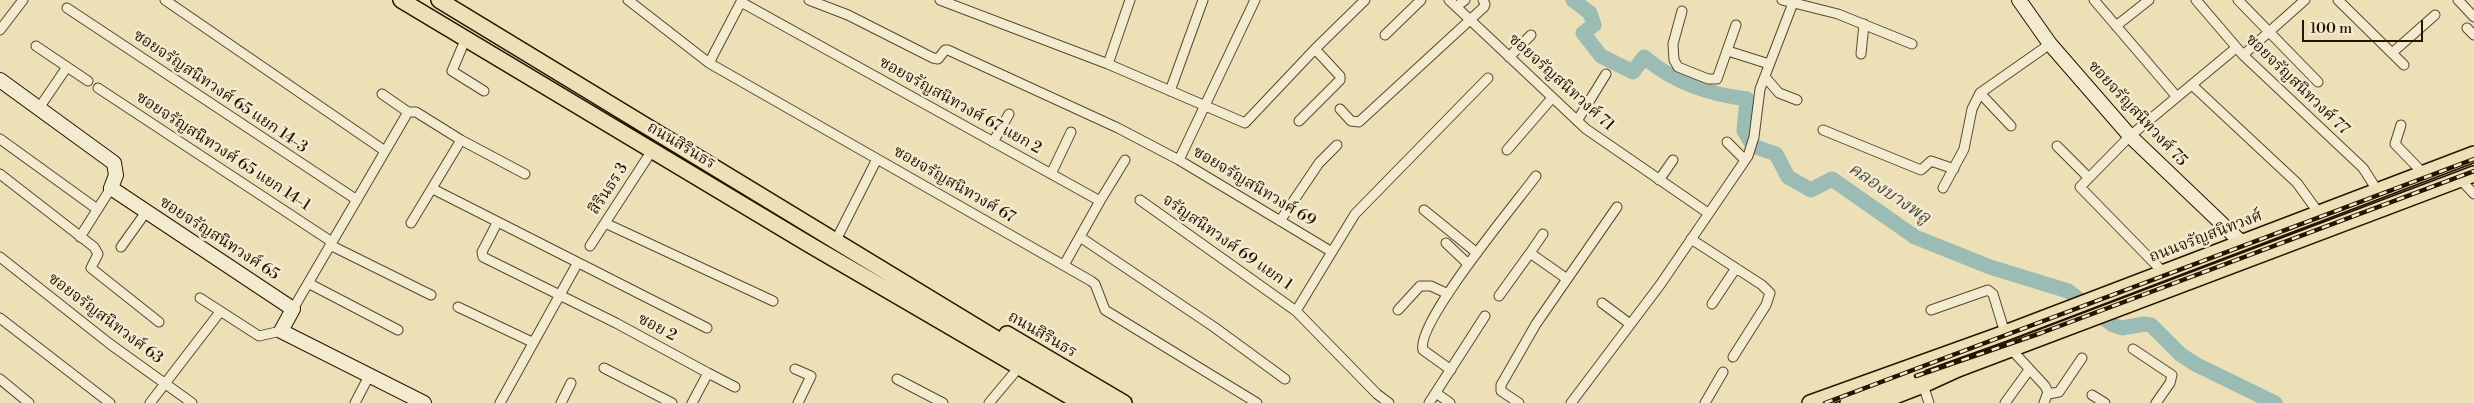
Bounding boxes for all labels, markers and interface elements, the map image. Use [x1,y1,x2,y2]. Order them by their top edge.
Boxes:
scale bar [2304,10,2425,42]
text: 100 m [2310,19,2352,38]
street label: ซอยจรัญสนิทวงศ์ 65 แยก 14-3 [129,26,311,158]
street label: ซอยจรัญสนิทวงศ์ 71 [1504,30,1618,136]
street label: ซอยจรัญสนิทวงศ์ 77 [2241,31,2353,139]
street label: ซอยจรัญสนิทวงศ์ 67 แยก 2 [875,53,1045,159]
street label: ซอยจรัญสนิทวงศ์ 75 [2083,57,2191,171]
street label: ซอยจรัญสนิทวงศ์ 65 แยก 14-1 [132,88,314,216]
street label: ถนนสิรินธร [643,118,719,174]
street label: ซอยจรัญสนิทวงศ์ 67 [890,142,1018,228]
street label: ซอยจรัญสนิทวงศ์ 69 [1189,143,1319,231]
water label: คลองบางพลู [1844,159,1934,229]
street label: สิรินธร 3 [585,160,633,218]
street label: จรัญสนิทวงศ์ 69 แยก 1 [1158,191,1296,295]
street label: ซอยจรัญสนิทวงศ์ 65 [156,193,282,285]
street label: ถนนจรัญสนิทวงศ์ [2147,207,2265,267]
street label: ซอยจรัญสนิทวงศ์ 63 [44,270,166,368]
street label: ถนนสิรินธร [1004,308,1080,362]
street label: ซอย 2 [634,310,680,346]

